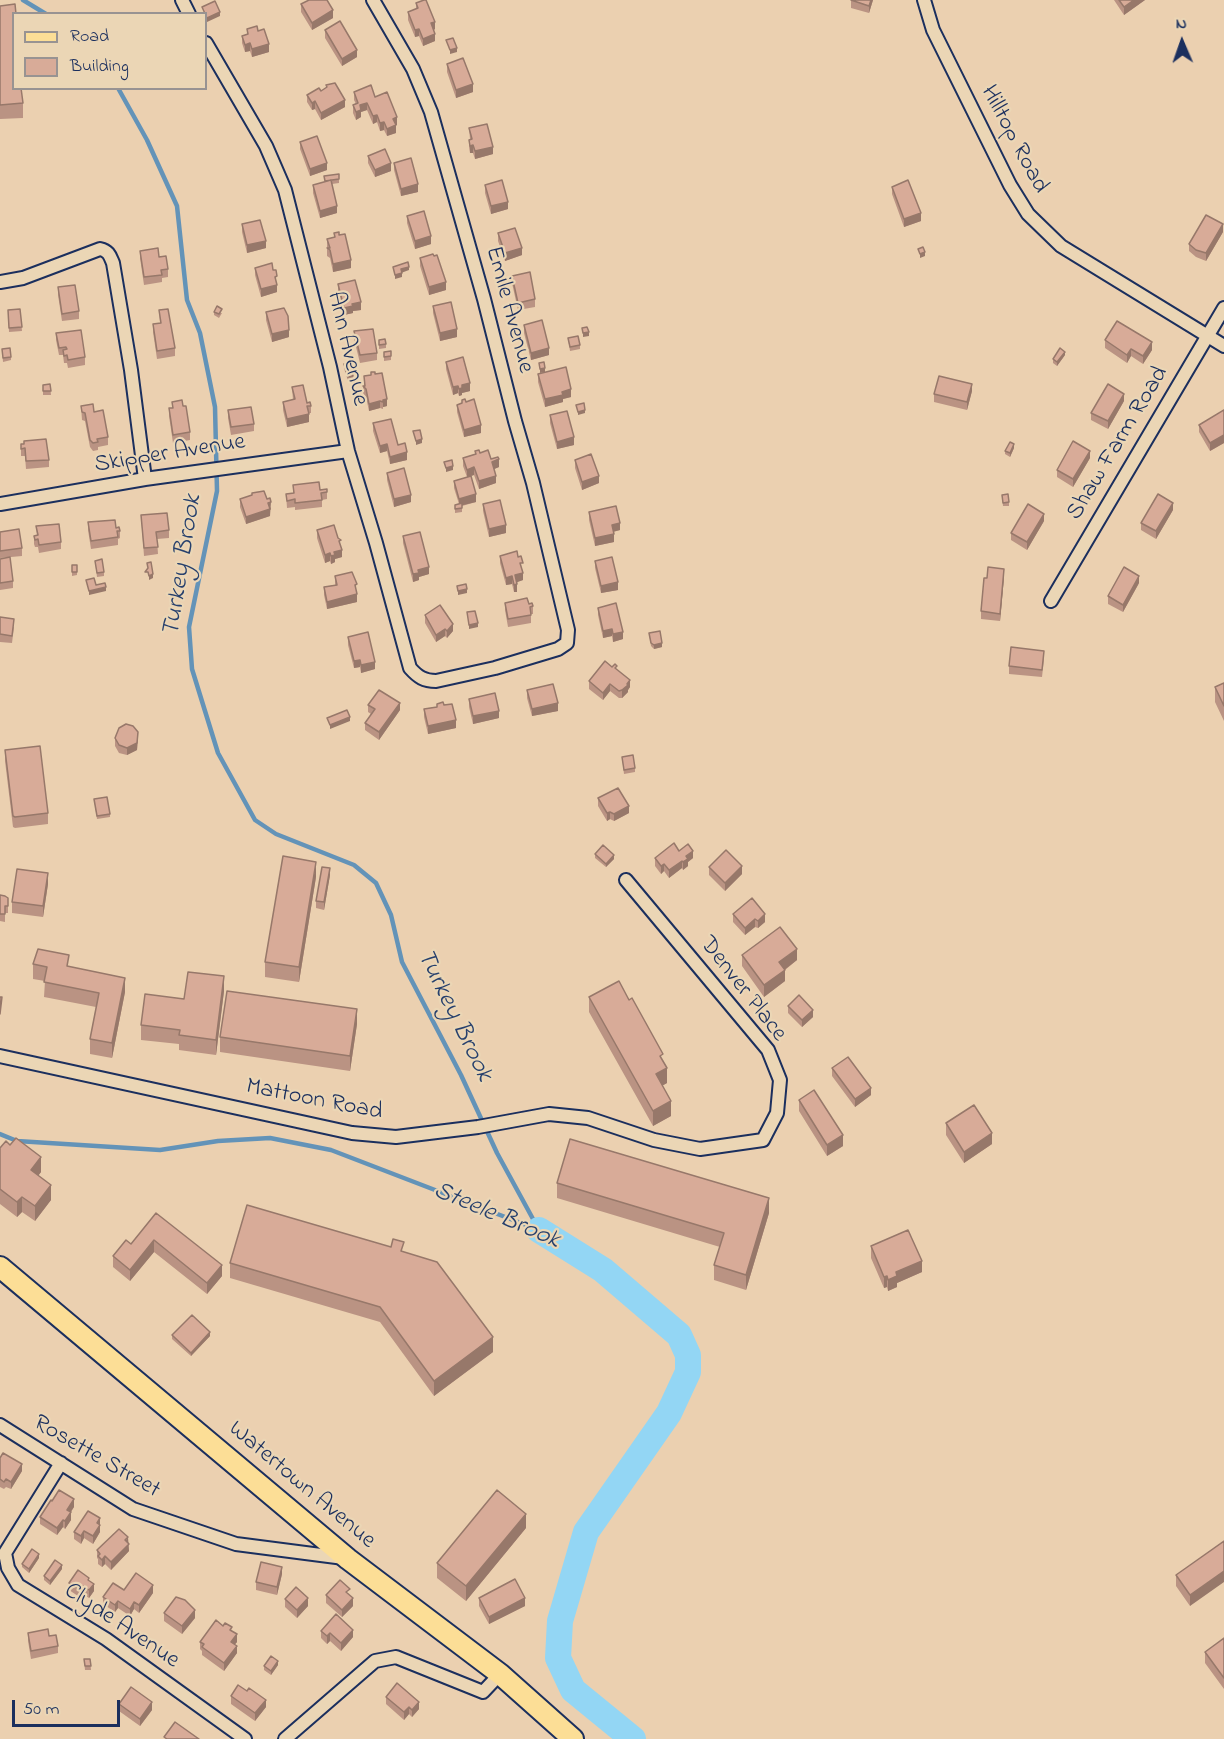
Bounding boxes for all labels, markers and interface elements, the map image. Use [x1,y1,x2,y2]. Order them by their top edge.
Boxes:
legend [12,12,207,90]
north arrow [1152,12,1212,72]
text: N [1176,12,1187,36]
text: Road [70,24,109,50]
text: Building [70,54,129,80]
street label: Hilltop Road [973,81,1053,199]
street label: Emile Avenue [477,243,539,377]
street label: Ann Avenue [319,289,373,409]
street label: Shaw Farm Road [1062,362,1176,526]
street label: Skipper Avenue [93,429,247,481]
water label: Turkey Brook [157,493,211,639]
street label: Denver Place [692,932,792,1048]
water label: Turkey Brook [408,945,498,1087]
street label: Mattoon Road [243,1074,385,1128]
water label: Steele Brook [428,1176,564,1258]
street label: Rosette Street [27,1410,165,1506]
street label: Watertown Avenue [221,1416,381,1556]
street label: Clyde Avenue [58,1578,184,1676]
scale bar [15,1688,123,1726]
text: 50 m [23,1697,60,1723]

